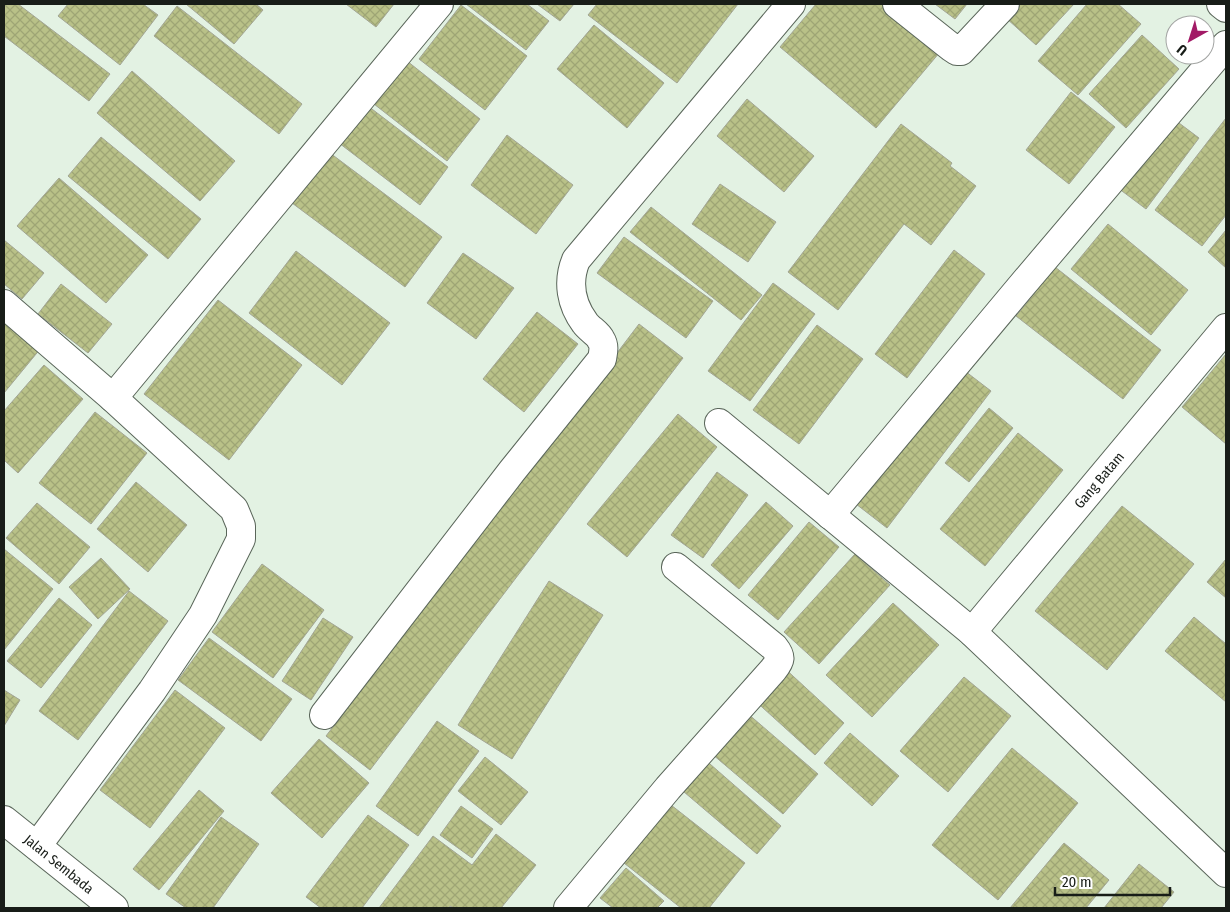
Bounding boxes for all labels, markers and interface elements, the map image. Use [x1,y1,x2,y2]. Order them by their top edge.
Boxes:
north arrow [1165,15,1215,65]
text: U [1174,41,1191,59]
street label: Gang Batam [1071,449,1128,512]
street label: Jalan Sembada [20,831,97,898]
scale bar [1055,864,1170,896]
text: 20 m [1062,873,1092,891]

